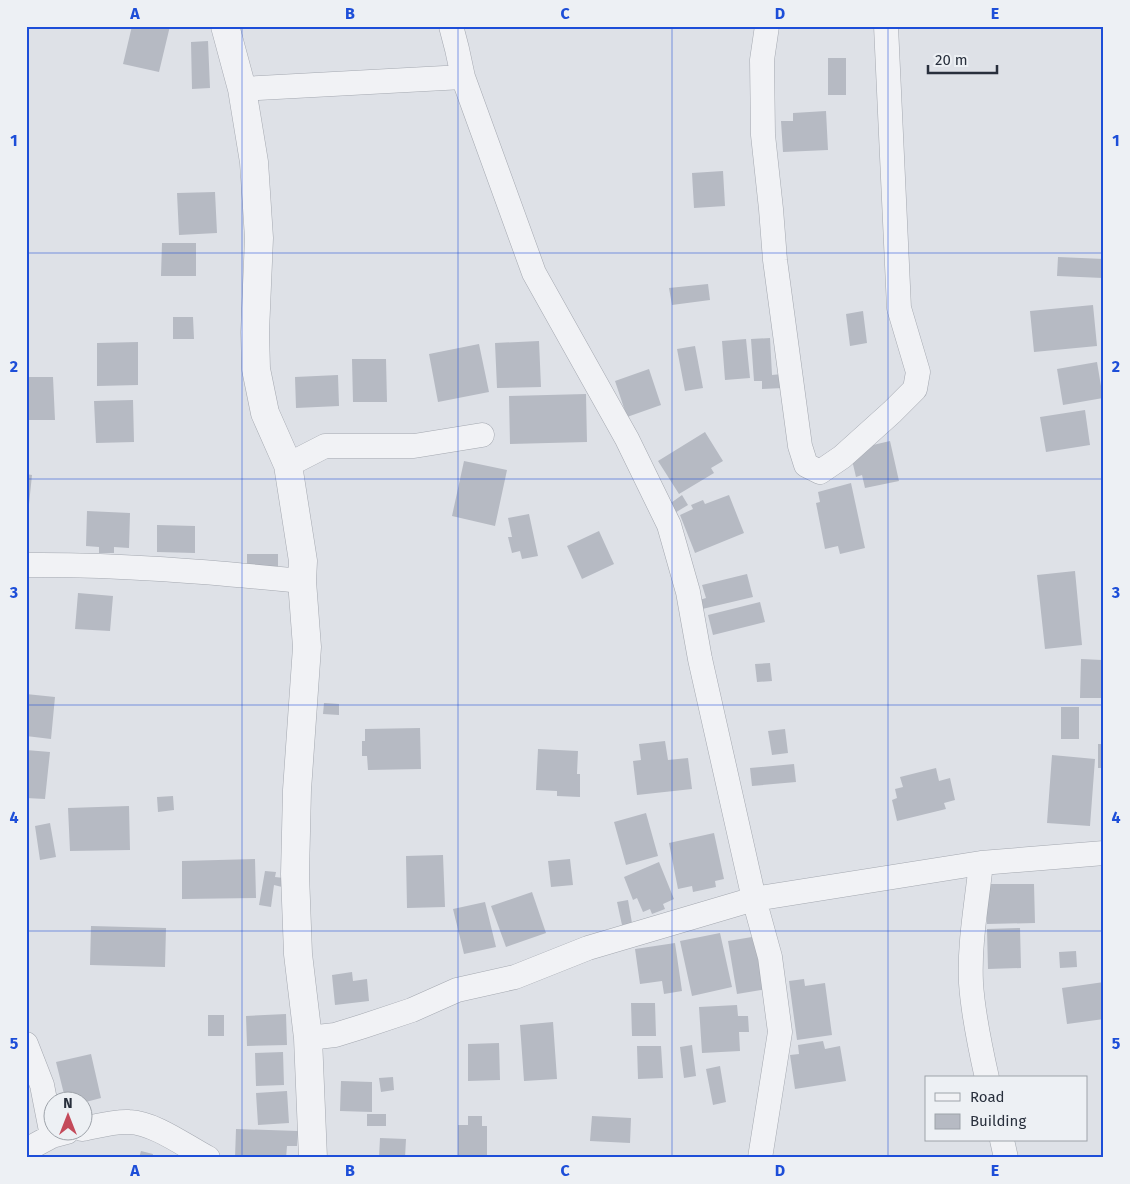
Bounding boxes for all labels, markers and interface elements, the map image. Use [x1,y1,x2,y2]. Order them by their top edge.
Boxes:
text: A [129,4,140,23]
text: B [345,4,355,23]
text: C [560,4,570,23]
text: D [775,4,785,23]
text: E [991,4,999,23]
scale bar [928,42,996,74]
text: 20 m [935,51,968,69]
text: 1 [10,131,18,150]
text: 1 [1112,131,1120,150]
text: 2 [10,357,18,376]
text: 2 [1112,357,1120,376]
text: 3 [9,583,18,602]
text: 3 [1111,583,1120,602]
text: 4 [9,808,19,827]
text: 4 [1111,808,1121,827]
text: 5 [10,1034,19,1053]
text: 5 [1112,1034,1121,1053]
legend [925,1076,1088,1142]
text: Road [970,1088,1005,1106]
north arrow [42,1092,92,1142]
text: N [63,1095,73,1112]
text: Building [970,1112,1026,1130]
text: A [129,1161,140,1180]
text: B [345,1161,355,1180]
text: C [560,1161,570,1180]
text: D [775,1161,785,1180]
text: E [991,1161,999,1180]

